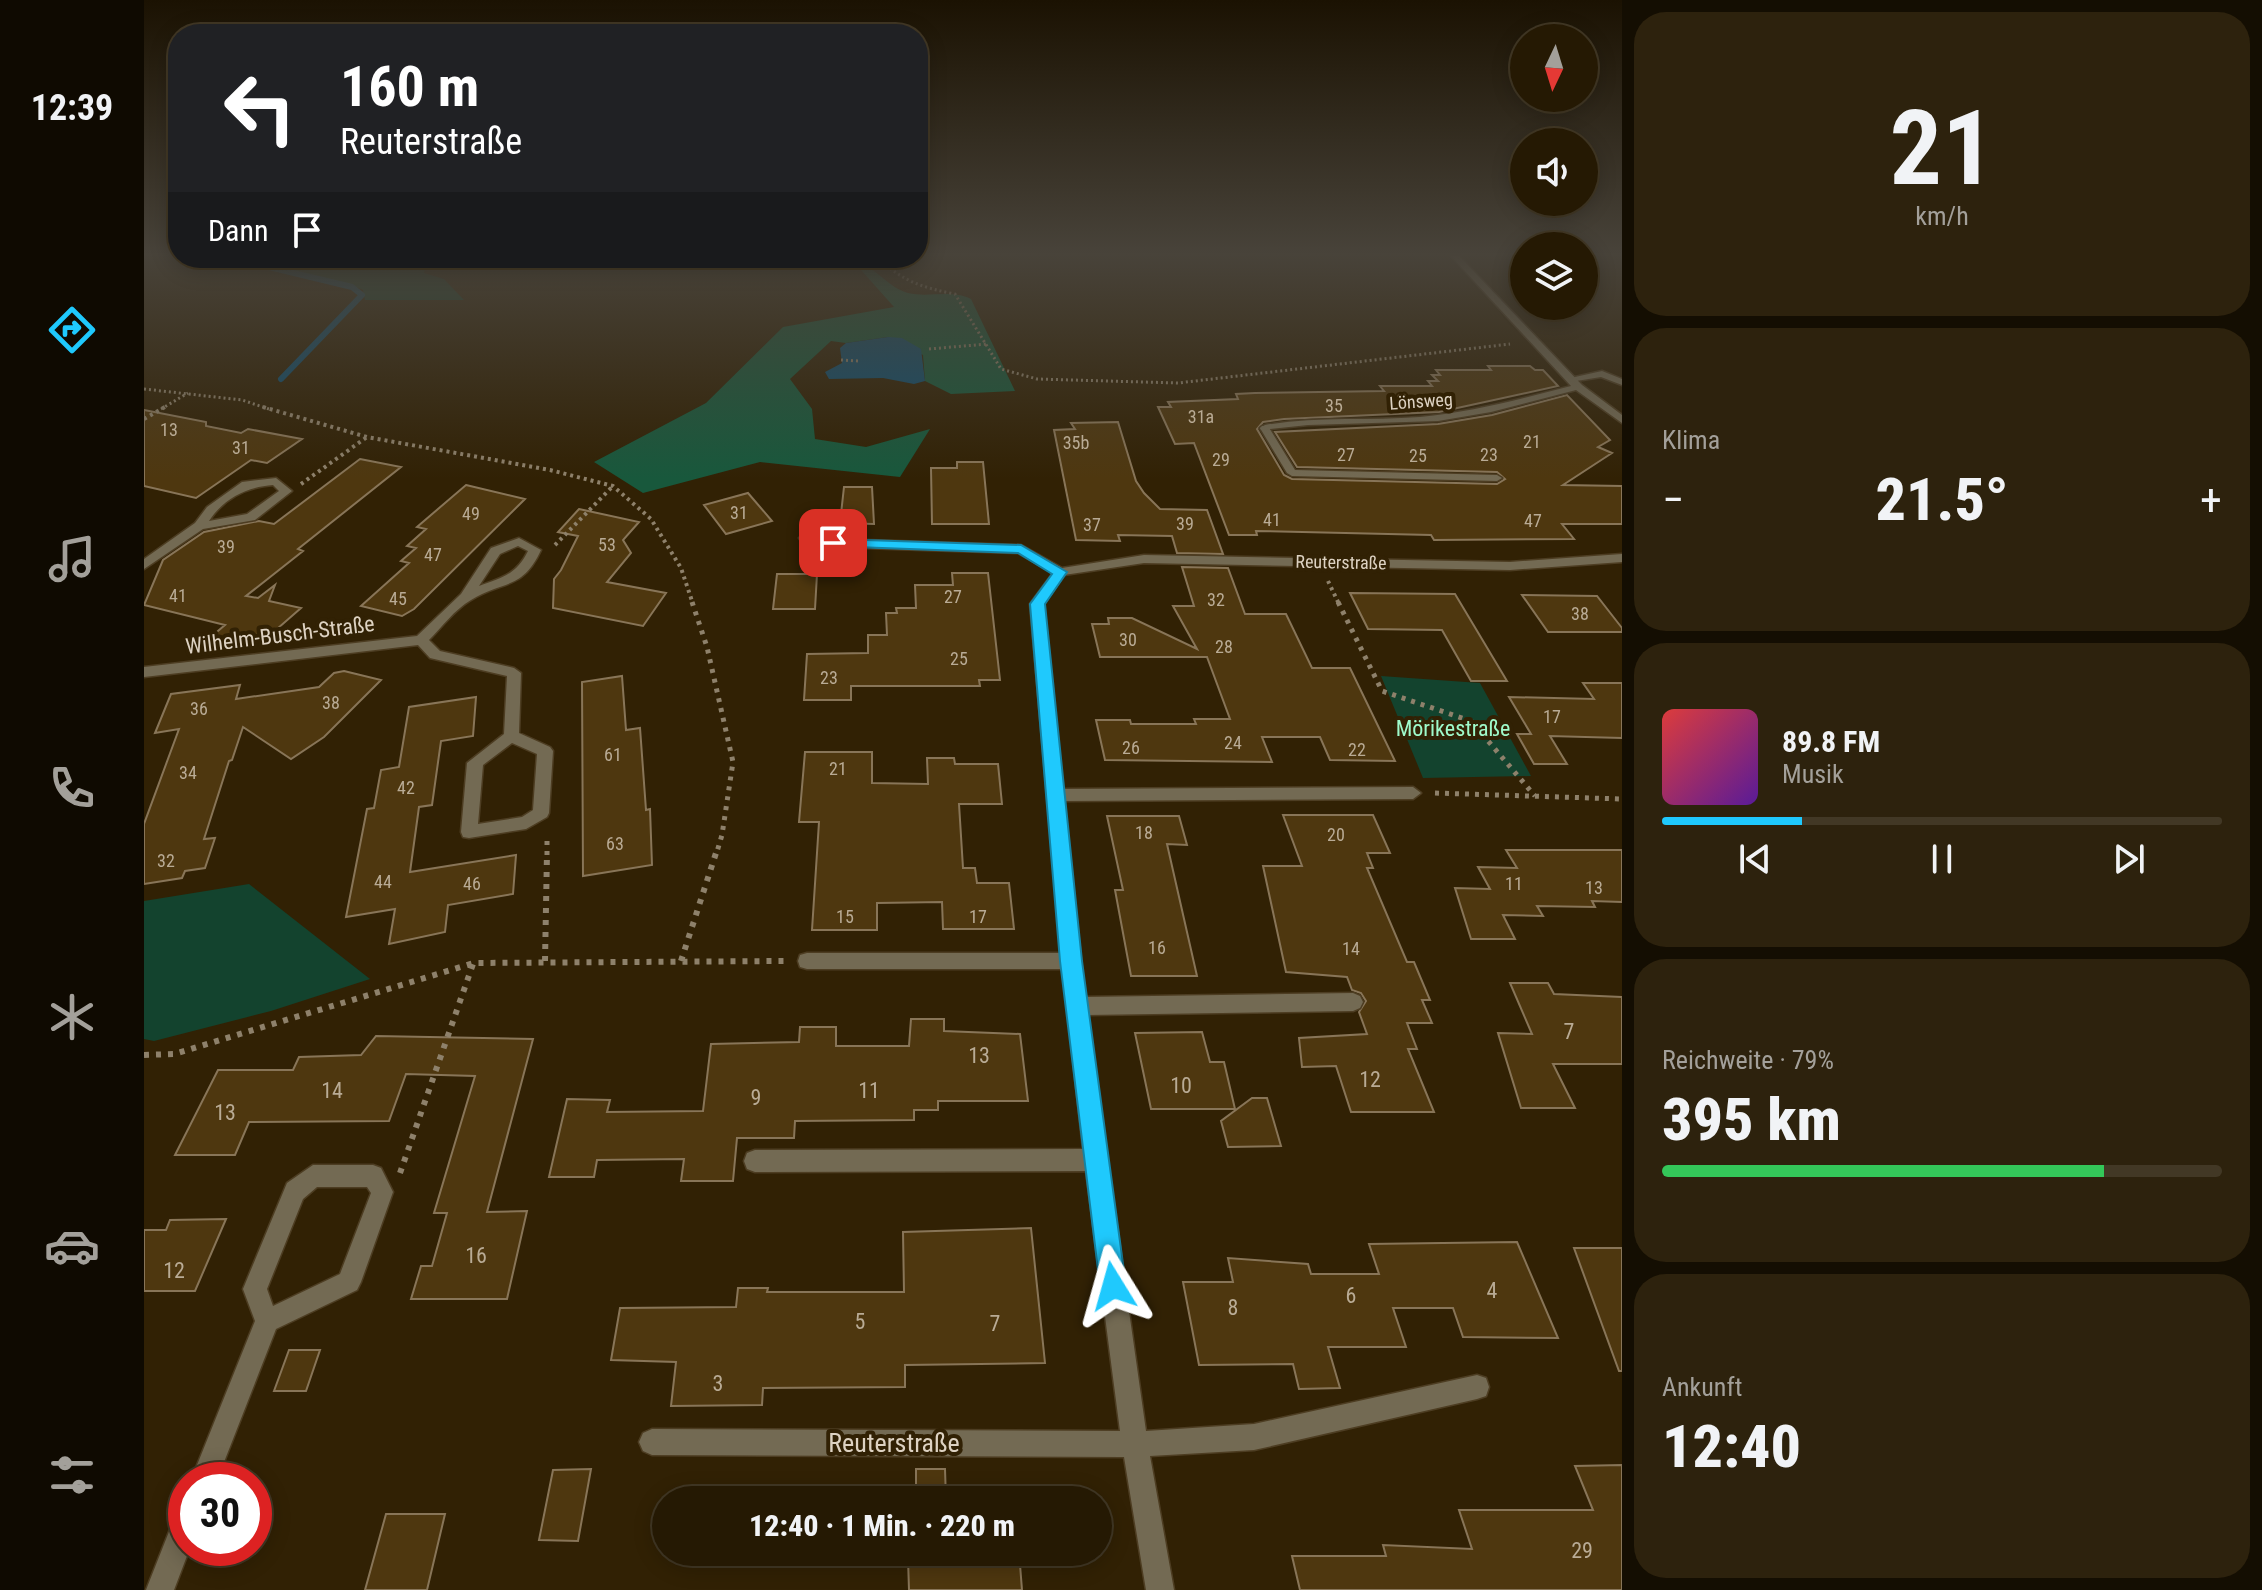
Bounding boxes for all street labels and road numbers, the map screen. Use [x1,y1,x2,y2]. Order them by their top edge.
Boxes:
street label: Lönsweg [1389,388,1453,414]
street label: Reuterstraße [1295,551,1387,573]
street label: Wilhelm-Busch-Straße [184,611,376,659]
street label: Reuterstraße [828,1428,960,1458]

